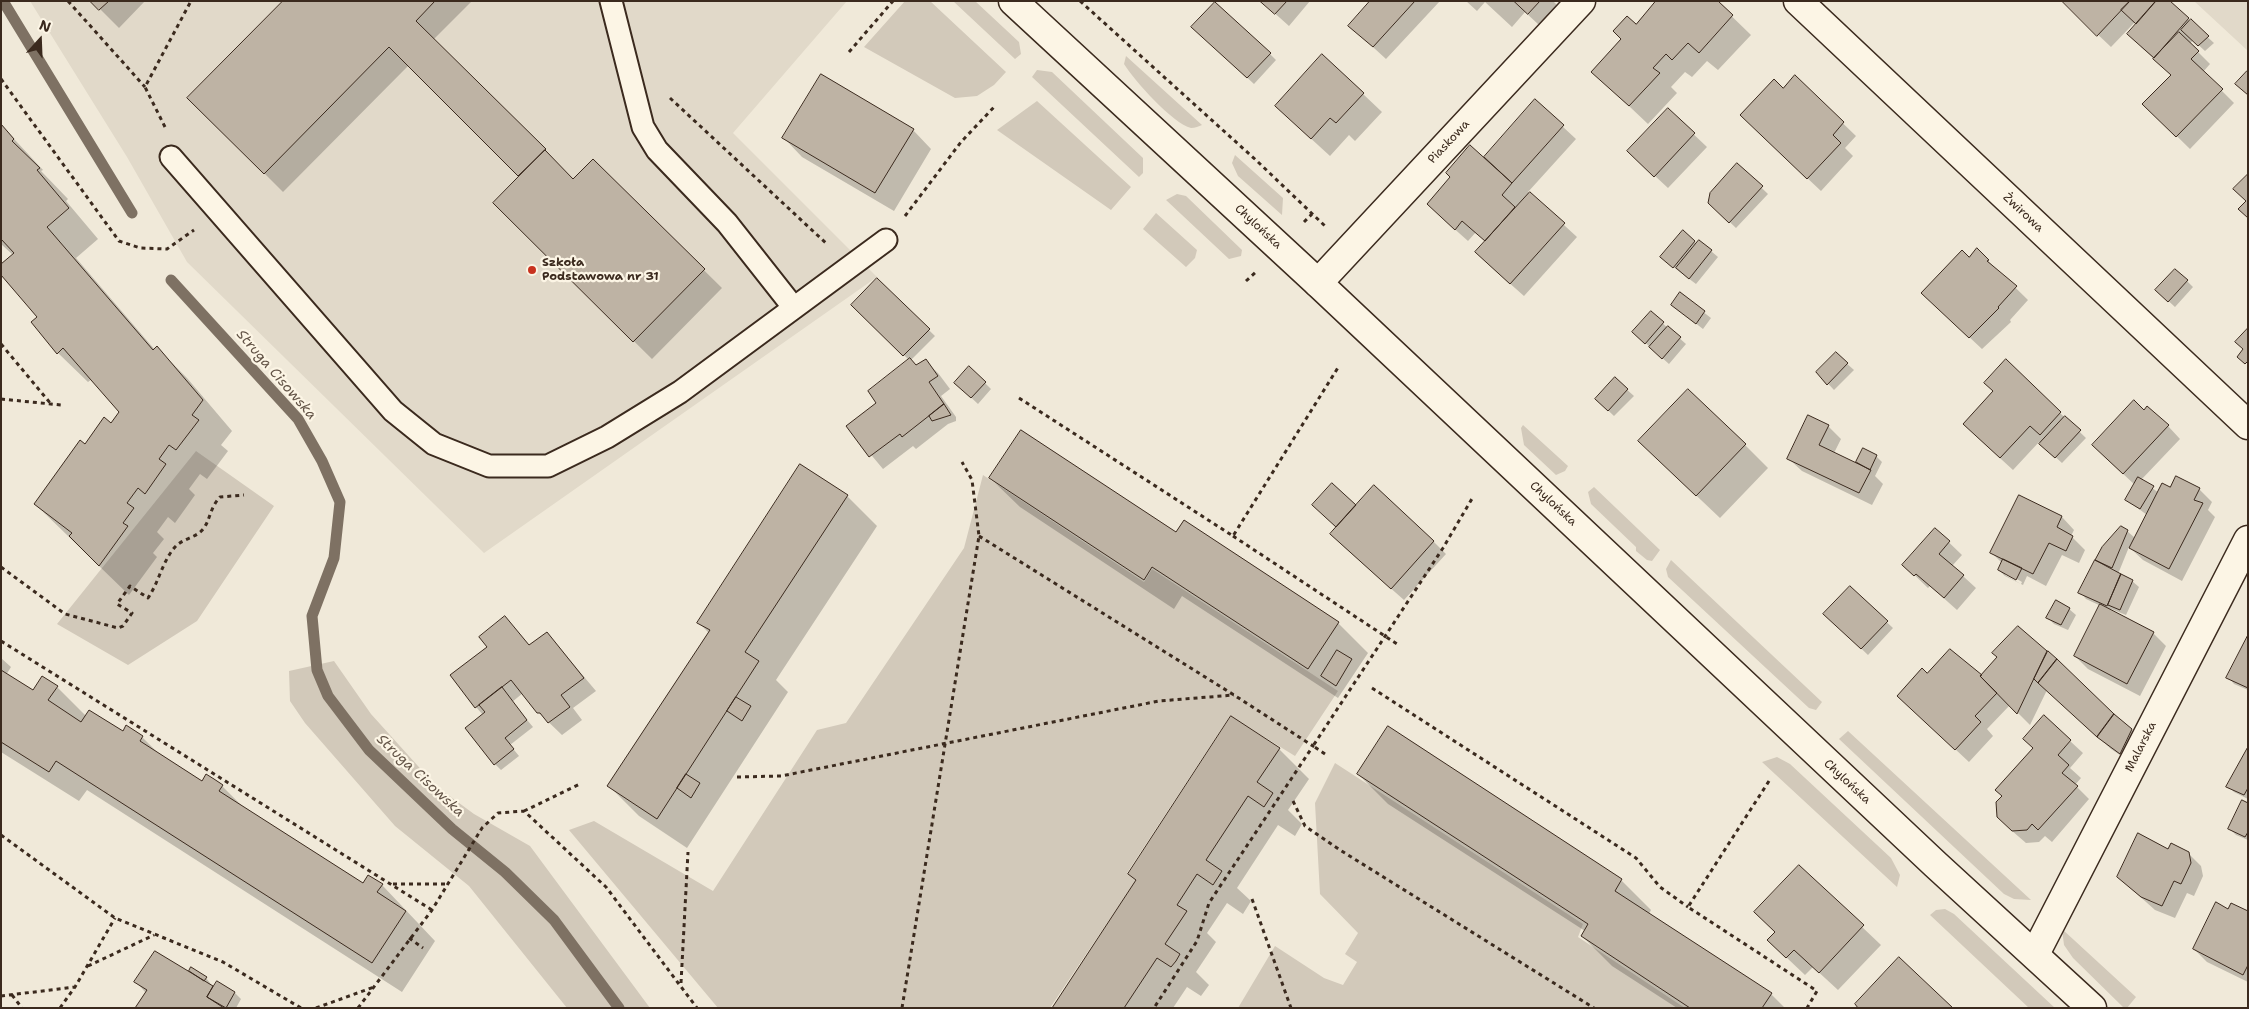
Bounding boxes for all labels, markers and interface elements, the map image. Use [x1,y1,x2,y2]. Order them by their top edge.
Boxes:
north arrow [15,15,65,65]
text: N [37,16,53,36]
street label: Piaskowa [1425,117,1473,167]
street label: Żwirowa [2000,191,2046,235]
street label: Chylońska [1232,202,1284,252]
place label: Szkoła Podstawowa nr 31 [542,256,659,284]
marker: Szkoła Podstawowa nr 31 [526,264,538,276]
water label: Struga Cisowska [232,327,320,423]
street label: Chylońska [1527,479,1579,529]
street label: Malarska [2122,719,2160,775]
water label: Struga Cisowska [373,731,467,821]
street label: Chylońska [1821,757,1873,807]

